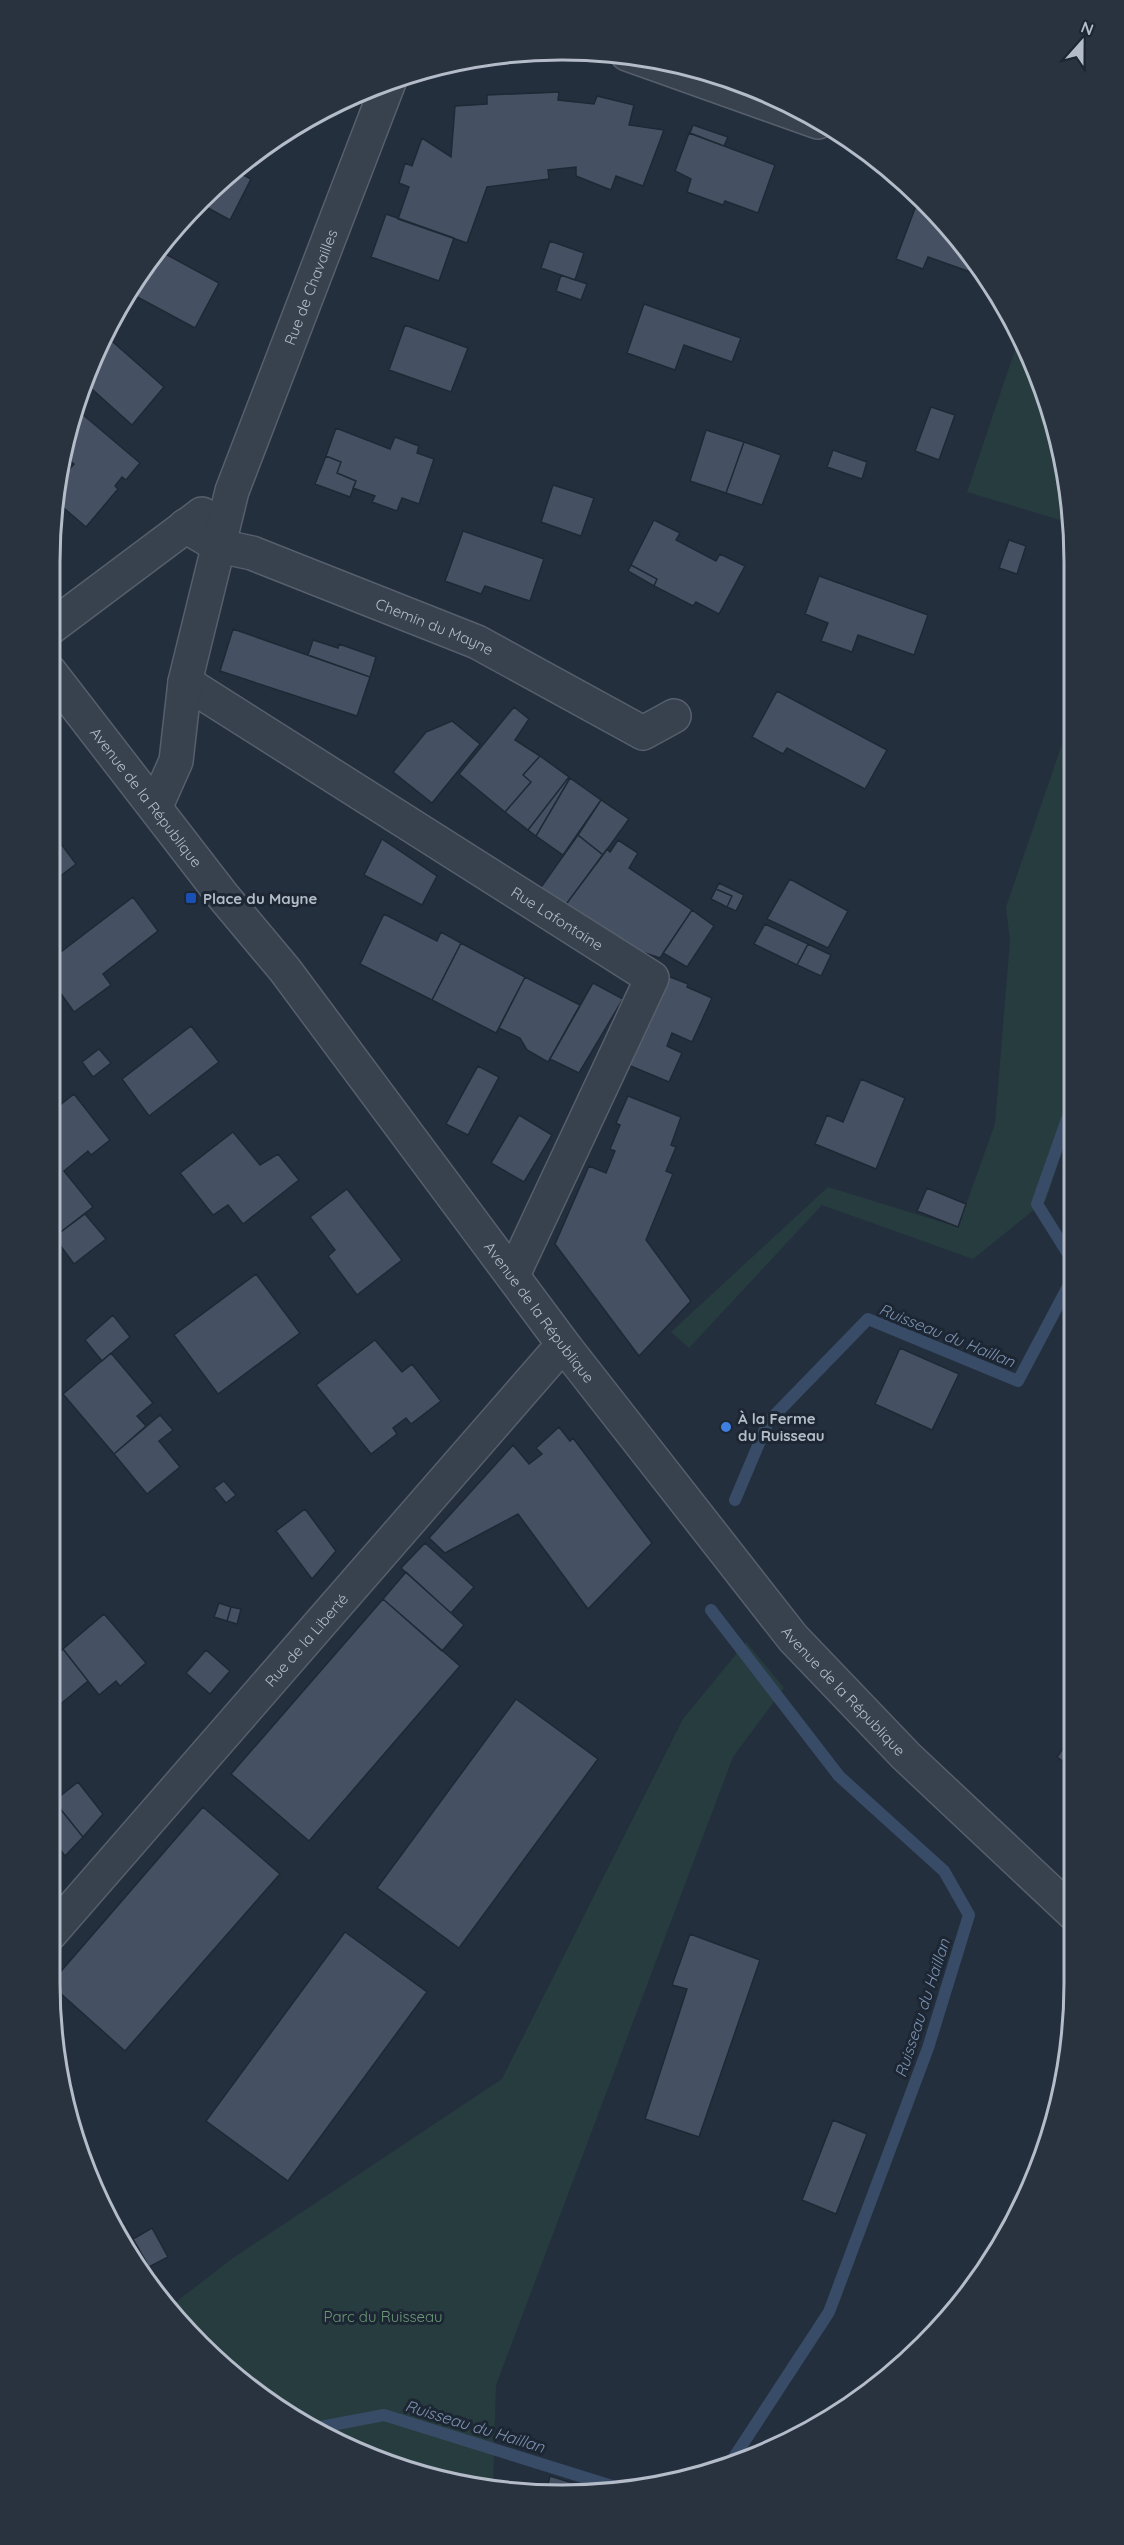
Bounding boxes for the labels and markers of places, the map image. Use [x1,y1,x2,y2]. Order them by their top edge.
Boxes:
place label: Place du Mayne [203,889,317,908]
marker: Place du Mayne [184,891,198,905]
place label: À la Ferme du Ruisseau [738,1409,825,1445]
marker: À la Ferme du Ruisseau [719,1420,733,1434]

